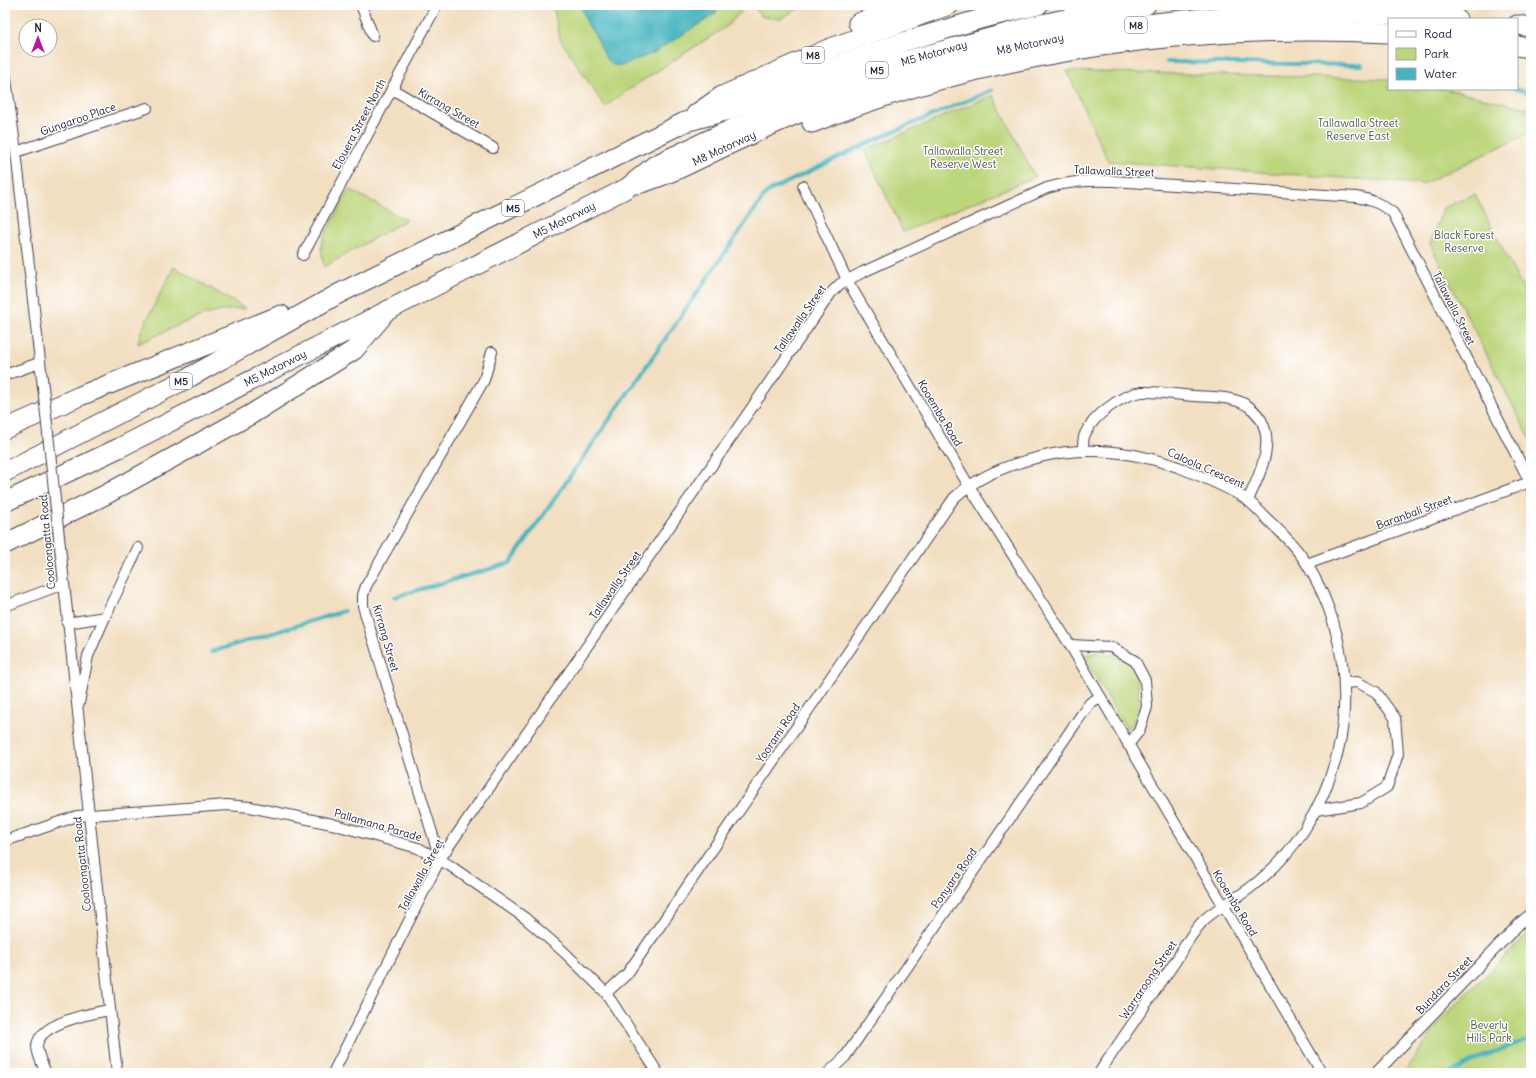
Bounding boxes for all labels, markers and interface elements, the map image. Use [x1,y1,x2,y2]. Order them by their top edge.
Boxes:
road number: M8 [1125,17,1147,33]
north arrow [18,18,58,58]
legend [1388,18,1518,90]
text: N [34,21,42,35]
text: Road [1424,26,1452,41]
street label: M8 Motorway [995,30,1065,58]
street label: M5 Motorway [899,37,969,69]
text: Park [1424,46,1449,61]
road number: M8 [802,47,824,63]
road number: M5 [866,62,888,78]
text: Water [1424,66,1457,81]
street label: Elouera Street North [329,76,389,172]
street label: Kirrang Street [416,85,483,131]
street label: Gungaroo Place [38,99,118,139]
park label: Tallawalla Street Reserve East [1318,116,1399,143]
street label: M8 Motorway [690,127,758,169]
park label: Tallawalla Street Reserve West [923,144,1004,171]
street label: Tallawalla Street [1073,163,1155,179]
street label: M5 Motorway [530,198,598,242]
road number: M5 [502,200,524,216]
park label: Black Forest Reserve [1434,228,1495,255]
street label: Tallawalla Street [1429,269,1479,347]
street label: Tallawalla Street [771,282,829,356]
street label: M5 Motorway [241,346,309,390]
road number: M5 [170,373,192,389]
street label: Kooemba Road [915,377,966,449]
street label: Caloola Crescent [1165,445,1247,491]
street label: Baranbali Street [1374,492,1454,532]
street label: Cooloongatta Road [36,493,58,590]
street label: Tallawalla Street [586,548,644,622]
street label: Kirrang Street [370,603,402,673]
street label: Yoorami Road [753,700,803,765]
street label: Pallamana Parade [333,806,424,844]
street label: Cooloongatta Road [70,815,94,912]
street label: Tallawalla Street [395,836,447,914]
street label: Ponyara Road [928,845,980,911]
street label: Kooemba Road [1210,867,1261,939]
street label: Warraroong Street [1116,938,1180,1022]
street label: Bundara Street [1413,953,1475,1017]
park label: Beverly Hills Park [1466,1018,1512,1045]

